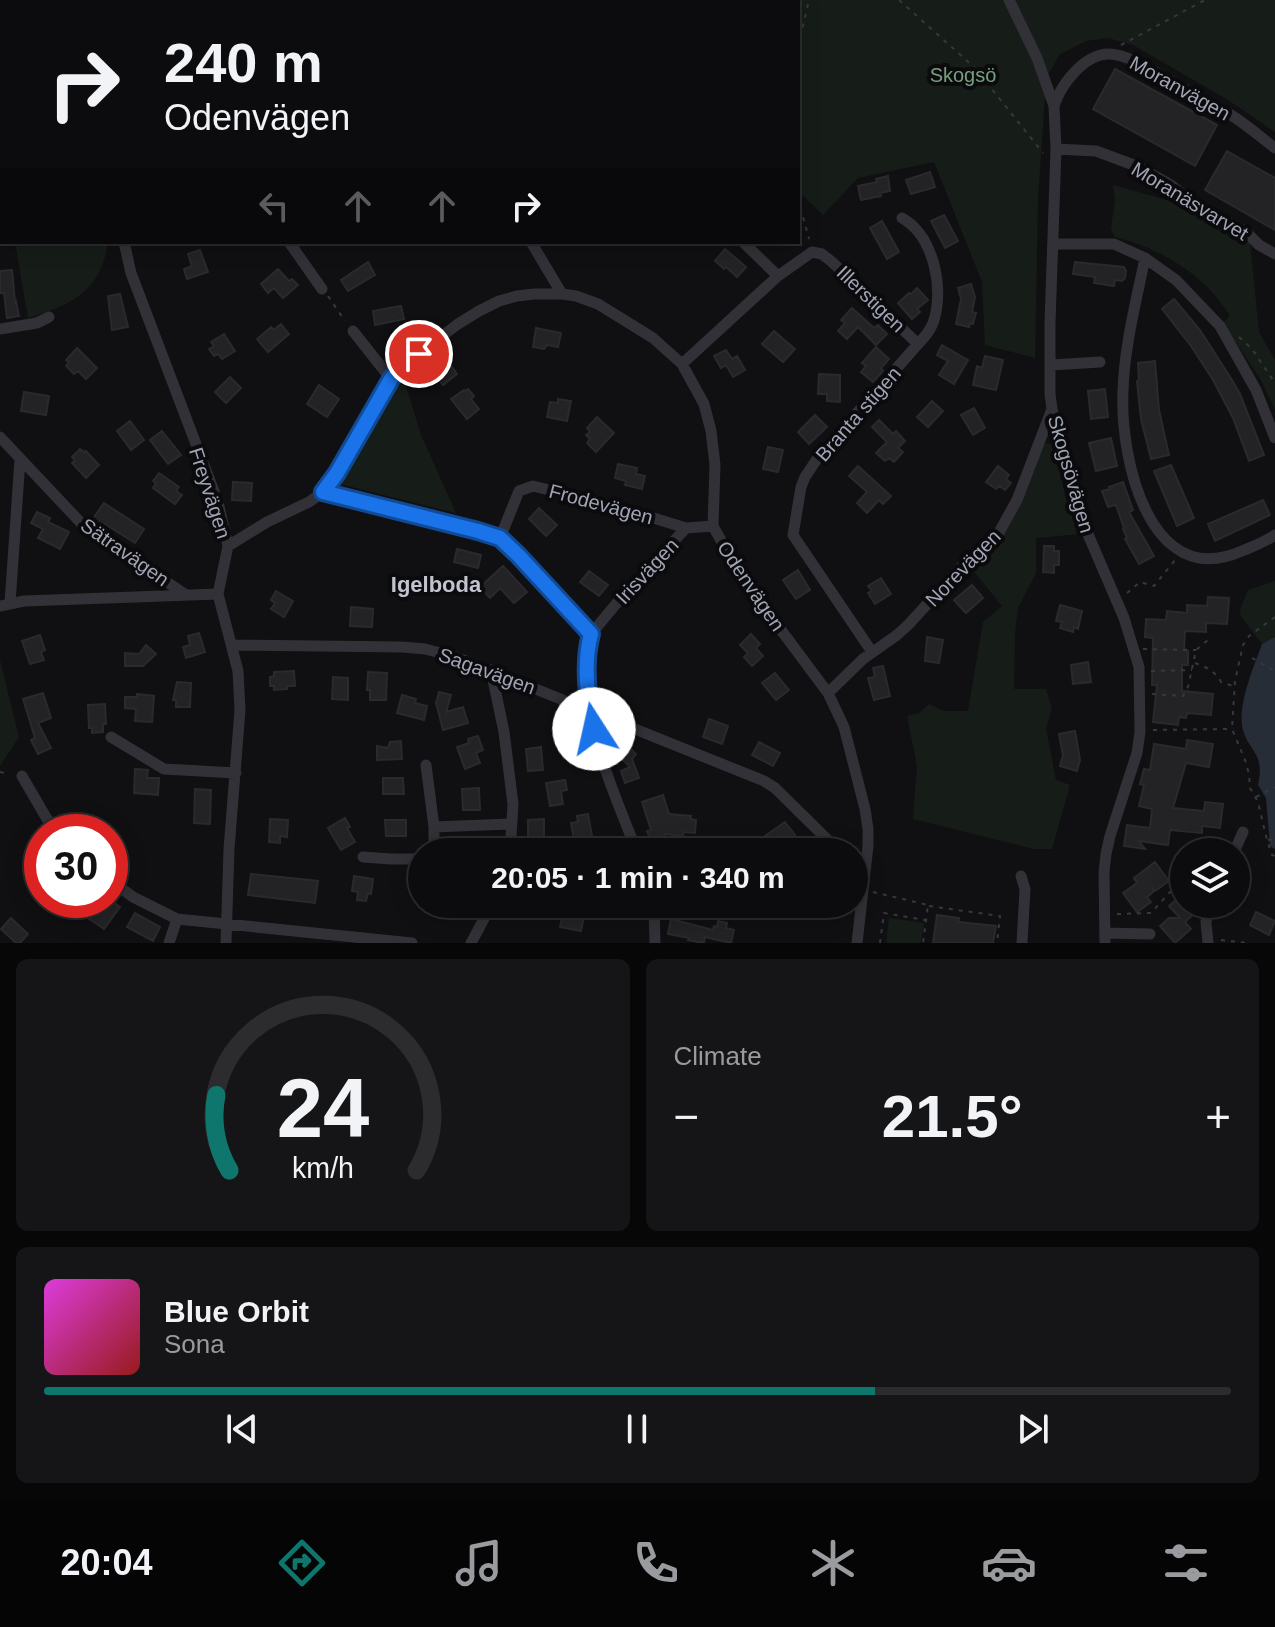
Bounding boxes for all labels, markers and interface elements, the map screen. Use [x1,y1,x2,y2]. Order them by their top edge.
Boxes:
text: 240 m [164,31,323,94]
icon: right [32,32,136,136]
street label: Moranvägen [1126,51,1234,125]
park label: Skogsö [930,64,996,86]
text: Odenvägen [164,97,350,138]
street label: Moranäsvarvet [1128,158,1253,245]
icon: left [252,184,296,228]
icon: ahead [336,184,380,228]
icon: ahead [420,184,464,228]
icon: right [504,184,548,228]
street label: Illerstigen [833,261,909,337]
pin [385,320,453,388]
icon: arrive [397,332,441,376]
street label: Branta stigen [811,362,905,466]
street label: Skogsövägen [1044,413,1098,535]
street label: Freyvägen [185,445,235,541]
street label: Frodevägen [547,480,655,528]
street label: Sätravägen [77,514,173,590]
street label: Norevägen [921,525,1005,611]
street label: Irisvägen [611,534,683,608]
street label: Odenvägen [713,537,789,635]
district label: Igelboda [391,572,482,597]
street label: Sagavägen [436,643,538,699]
position arrow [552,687,636,771]
speed limit sign: 30 [24,814,128,918]
map controls [1170,838,1250,918]
button: layers [1170,838,1250,918]
text: 20:05 · 1 min · 340 m [491,861,785,894]
text: Climate [674,1041,762,1071]
text: 24 [276,1062,369,1155]
text: 21.5° [882,1083,1023,1150]
text: − [674,1092,699,1141]
text: + [1205,1092,1231,1141]
text: km/h [292,1152,354,1184]
text: Blue Orbit [164,1295,309,1328]
text: Sona [164,1329,225,1359]
icon: previous [220,1407,264,1451]
icon: pause [615,1407,659,1451]
icon: next [1011,1407,1055,1451]
icon: directions [274,1535,330,1591]
icon: music [451,1535,507,1591]
icon: phone [628,1535,684,1591]
icon: climate [805,1535,861,1591]
icon: car [981,1535,1037,1591]
icon: filters [1158,1535,1214,1591]
text: 20:04 [60,1542,153,1583]

